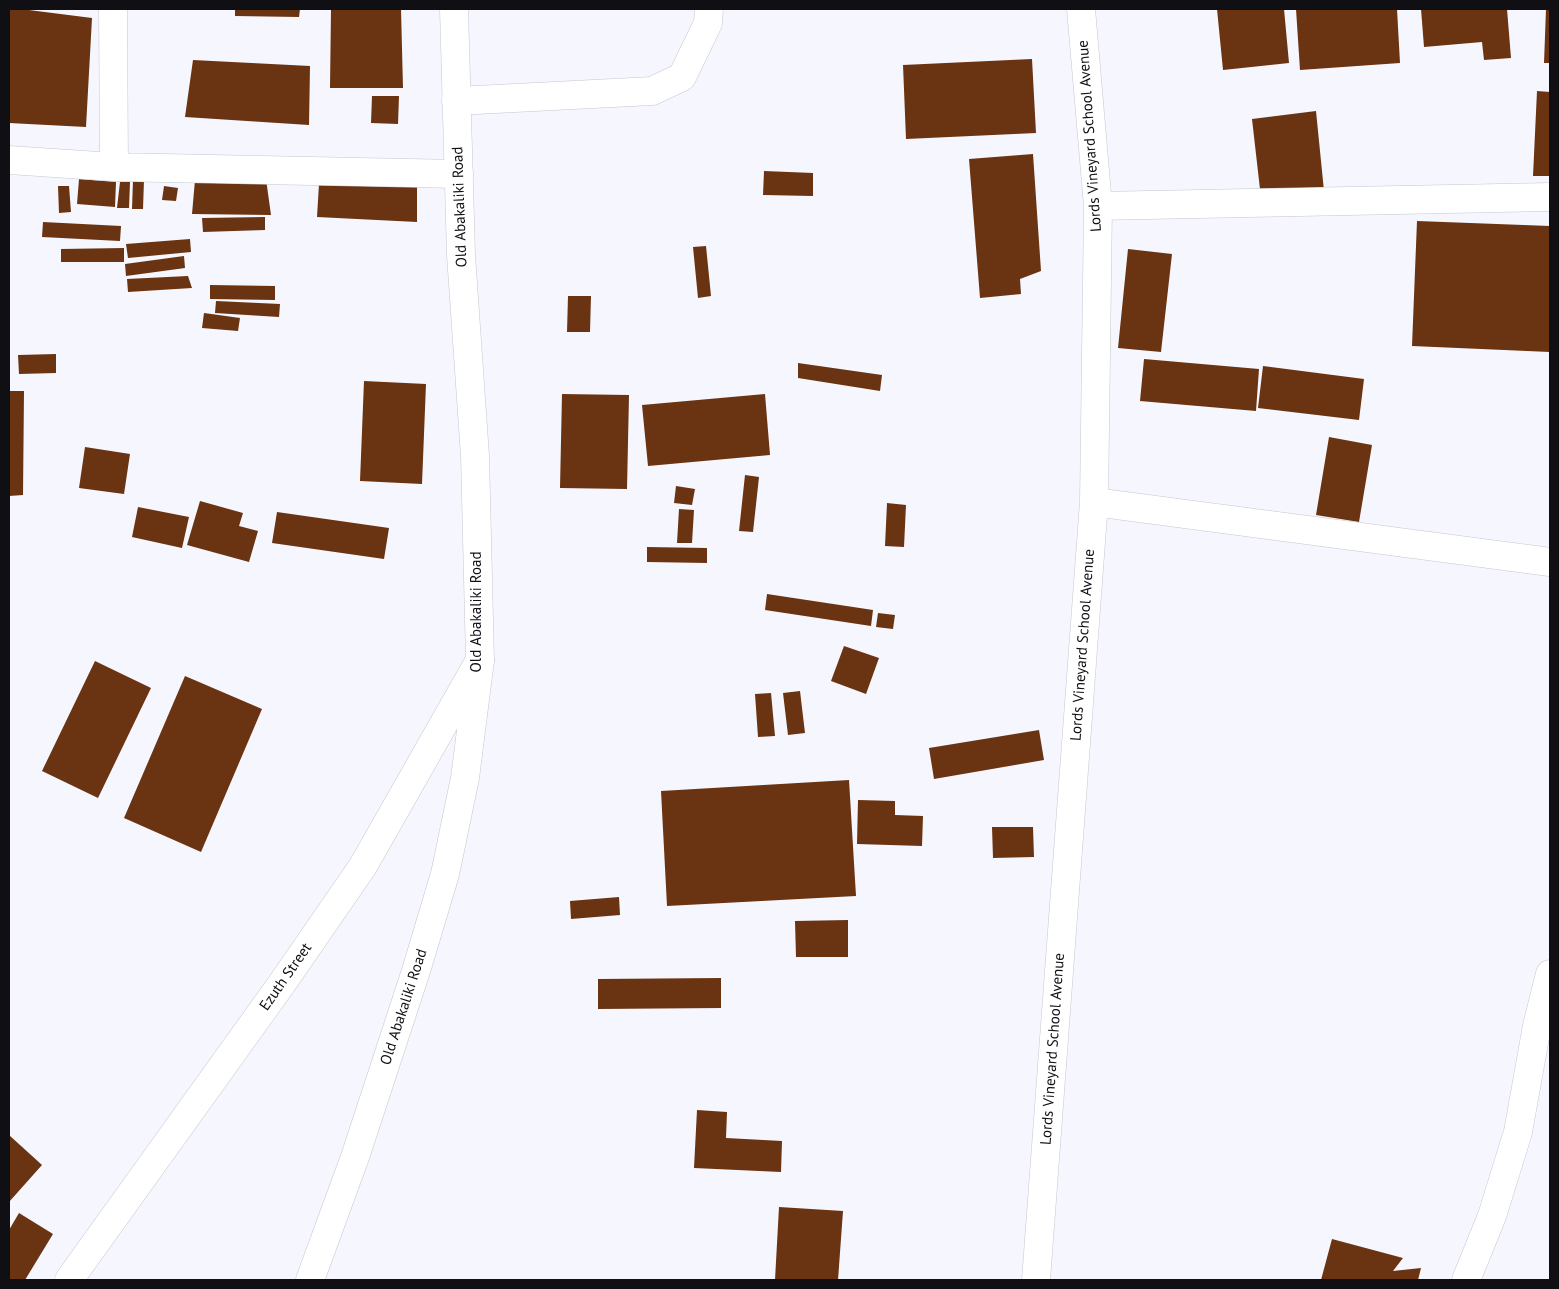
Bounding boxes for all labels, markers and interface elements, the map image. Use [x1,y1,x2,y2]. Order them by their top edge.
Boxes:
street label: Lords Vineyard School Avenue [1074,39,1106,233]
street label: Old Abakaliki Road [449,146,471,268]
street label: Lords Vineyard School Avenue [1067,548,1099,742]
street label: Old Abakaliki Road [468,551,486,673]
street label: Ezuth Street [256,940,316,1014]
street label: Old Abakaliki Road [377,947,431,1067]
street label: Lords Vineyard School Avenue [1037,952,1069,1146]

